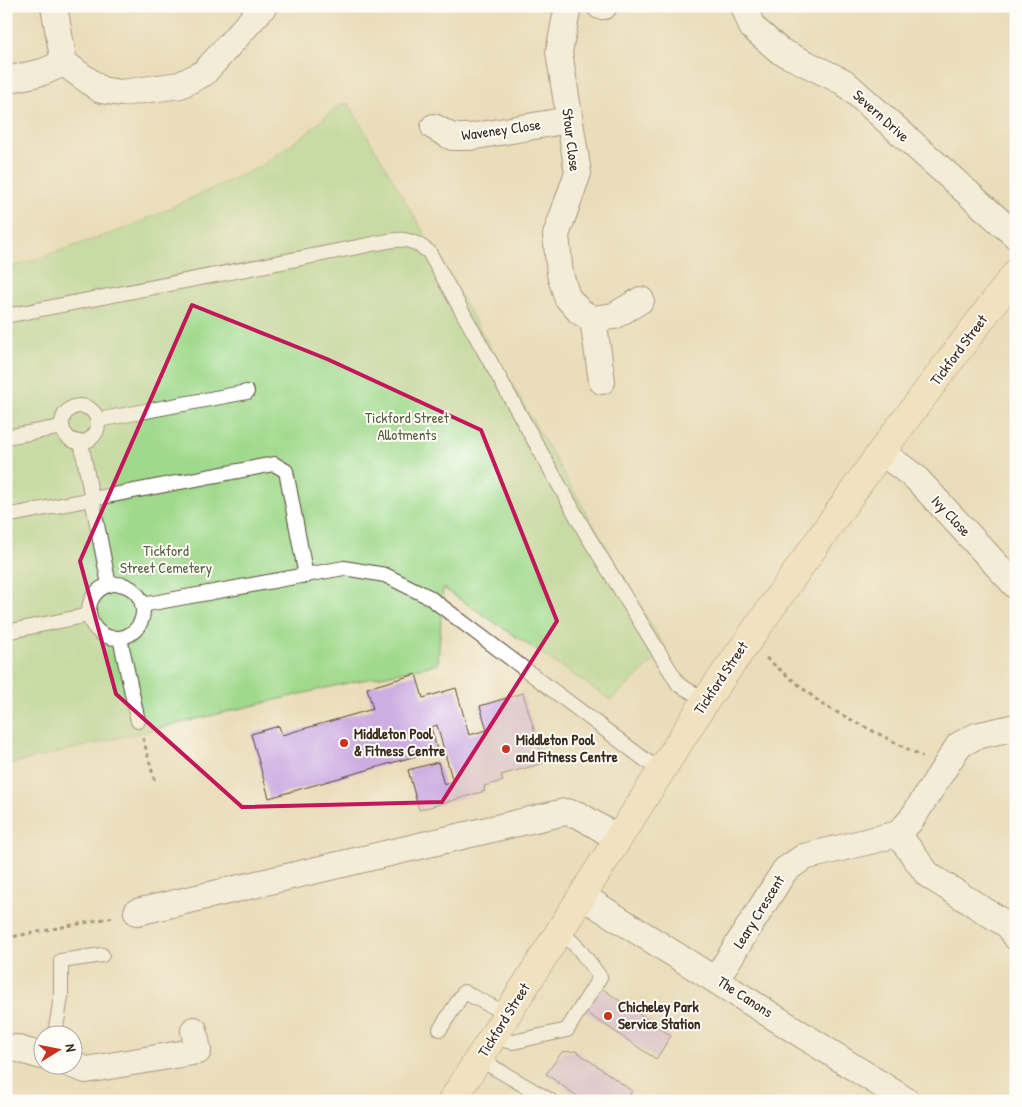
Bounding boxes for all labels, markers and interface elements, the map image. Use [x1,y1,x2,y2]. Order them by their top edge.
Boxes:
street label: Severn Drive [849,85,914,147]
street label: Stour Close [557,107,586,173]
street label: Waveney Close [460,114,542,145]
street label: Tickford Street [925,309,993,390]
park label: Tickford Street Allotments [365,407,450,445]
street label: Ivy Close [927,490,976,541]
park label: Tickford Street Cemetery [120,540,212,578]
street label: Tickford Street [688,636,753,718]
place label: Middleton Pool & Fitness Centre [354,723,445,761]
place label: Middleton Pool and Fitness Centre [516,729,618,767]
marker: Middleton Pool & Fitness Centre [338,737,350,749]
marker: Middleton Pool and Fitness Centre [500,743,512,755]
street label: Leary Crescent [728,870,790,952]
street label: The Canons [713,971,777,1022]
street label: Tickford Street [472,978,535,1061]
place label: Chicheley Park Service Station [618,996,701,1034]
marker: Chicheley Park Service Station [602,1010,614,1022]
north arrow [32,1024,82,1074]
text: N [61,1042,81,1054]

